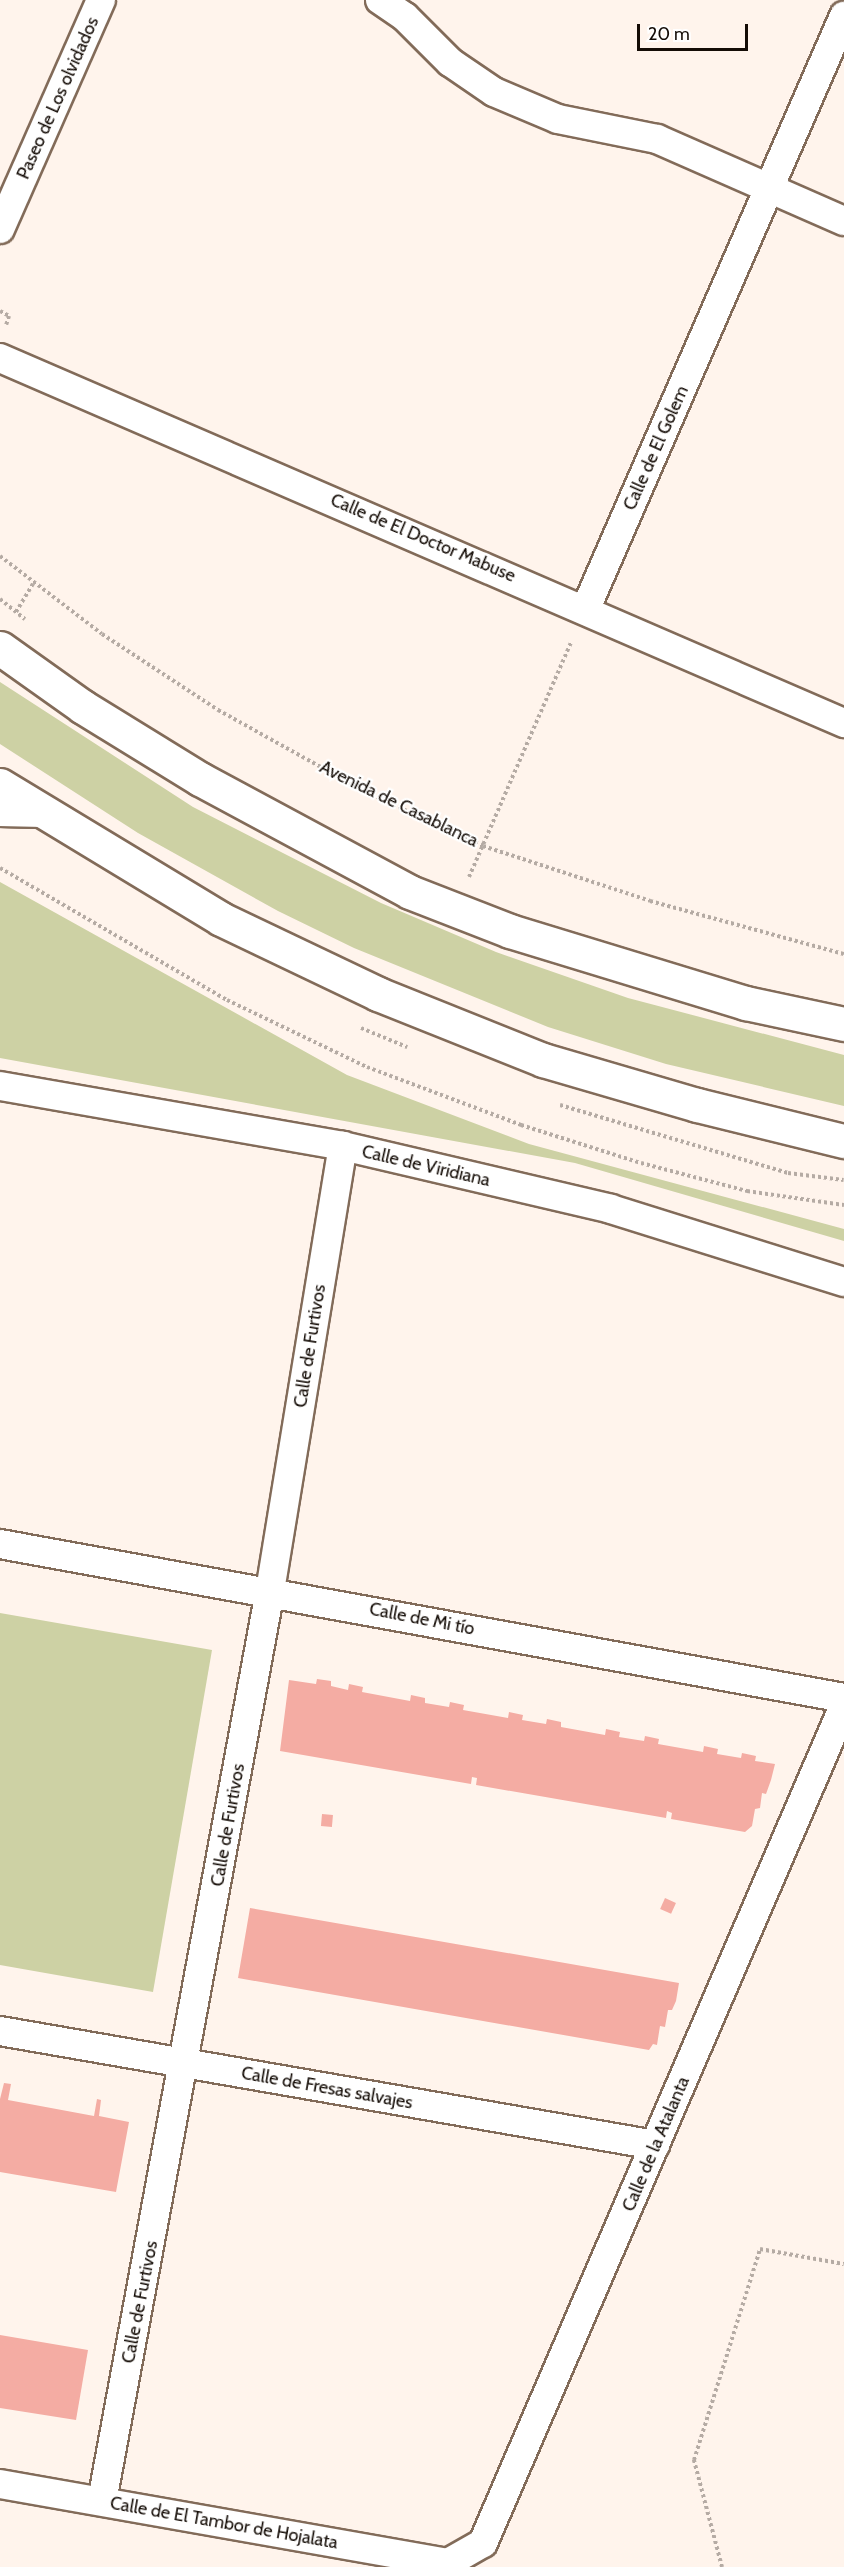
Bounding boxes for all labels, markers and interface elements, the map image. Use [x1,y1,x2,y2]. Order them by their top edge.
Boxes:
scale bar [640,12,751,50]
street label: Paseo de Los olvidados [12,13,104,183]
text: 20 m [648,23,690,45]
street label: Calle de El Golem [619,382,693,514]
street label: Calle de El Doctor Mabuse [327,489,519,587]
street label: Avenida de Casablanca [316,756,482,852]
street label: Calle de Viridiana [360,1141,492,1191]
street label: Calle de Furtivos [290,1283,330,1409]
street label: Calle de Mi tío [368,1598,476,1640]
street label: Calle de Furtivos [207,1762,249,1888]
street label: Calle de Fresas salvajes [240,2062,414,2114]
street label: Calle de la Atalanta [618,2073,694,2215]
street label: Calle de Furtivos [118,2239,162,2365]
street label: Calle de El Tambor de Hojalata [108,2492,340,2554]

